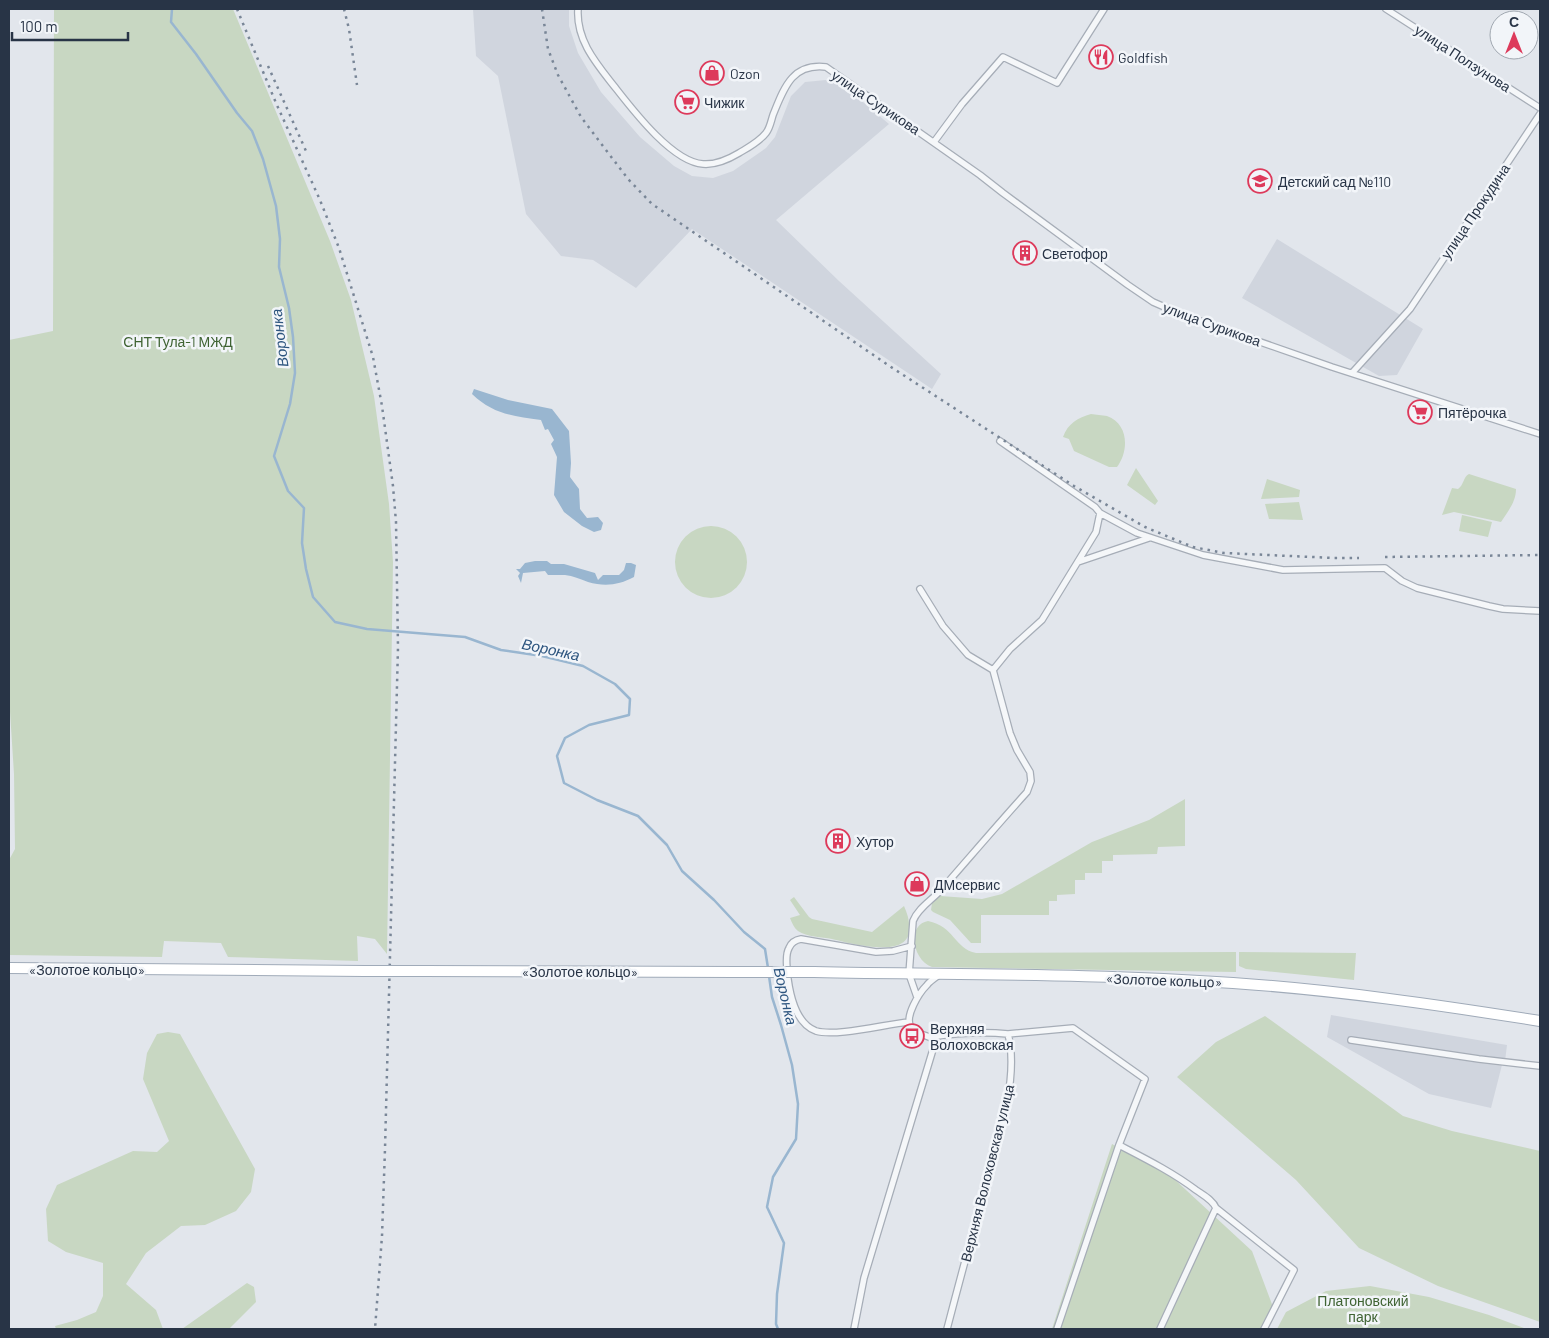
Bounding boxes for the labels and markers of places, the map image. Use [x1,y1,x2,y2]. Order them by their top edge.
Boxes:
restaurant icon: Goldfish [1088,44,1114,70]
place label: Goldfish [1118,49,1168,66]
shop icon: Ozon [699,60,725,86]
place label: Ozon [730,65,760,82]
supermarket icon: Чижик [674,89,700,115]
place label: Чижик [704,94,745,111]
school or university icon: Детский сад №110 [1247,168,1273,194]
place label: Детский сад №110 [1278,173,1391,190]
building icon: Светофор [1012,240,1038,266]
place label: Светофор [1042,245,1108,262]
supermarket icon: Пятёрочка [1407,399,1433,425]
place label: Пятёрочка [1438,404,1507,421]
building icon: Хутор [825,828,851,854]
place label: Хутор [856,833,894,850]
shop icon: ДМсервис [904,871,930,897]
place label: ДМсервис [934,876,1000,893]
place label: Верхняя Волоховская [930,1020,1013,1053]
bus stop icon: Верхняя Волоховская [899,1023,925,1049]

